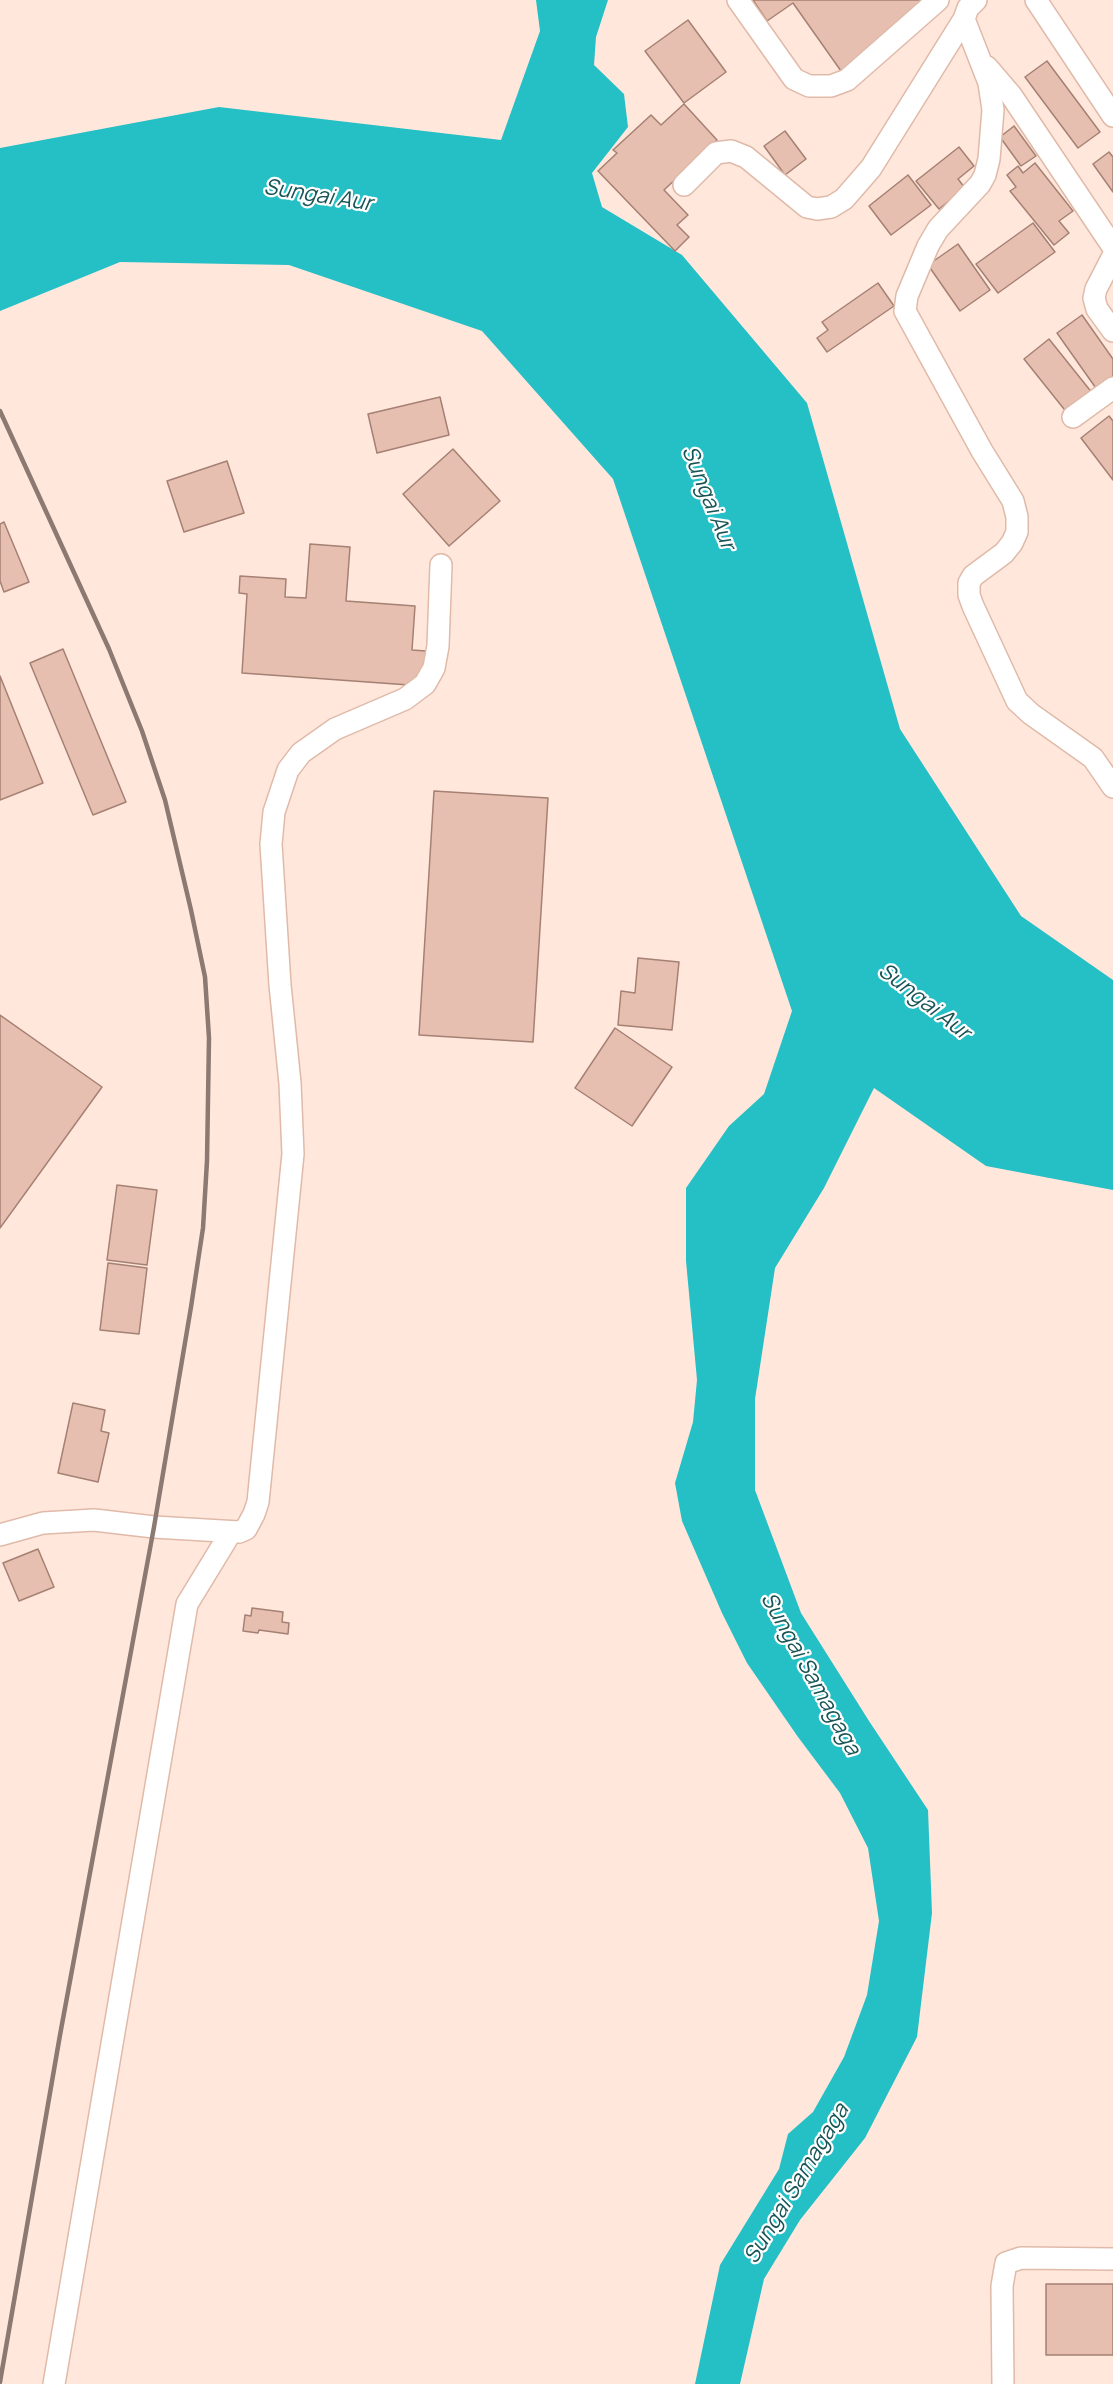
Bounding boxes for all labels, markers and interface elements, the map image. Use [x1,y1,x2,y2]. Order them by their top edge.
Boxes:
water label: Sungai Aur [262,174,374,218]
water label: Sungai Aur [675,442,741,554]
water label: Sungai Aur [873,958,975,1046]
water label: Sungai Samagaga [754,1588,866,1760]
water label: Sungai Samagaga [739,2099,855,2269]

